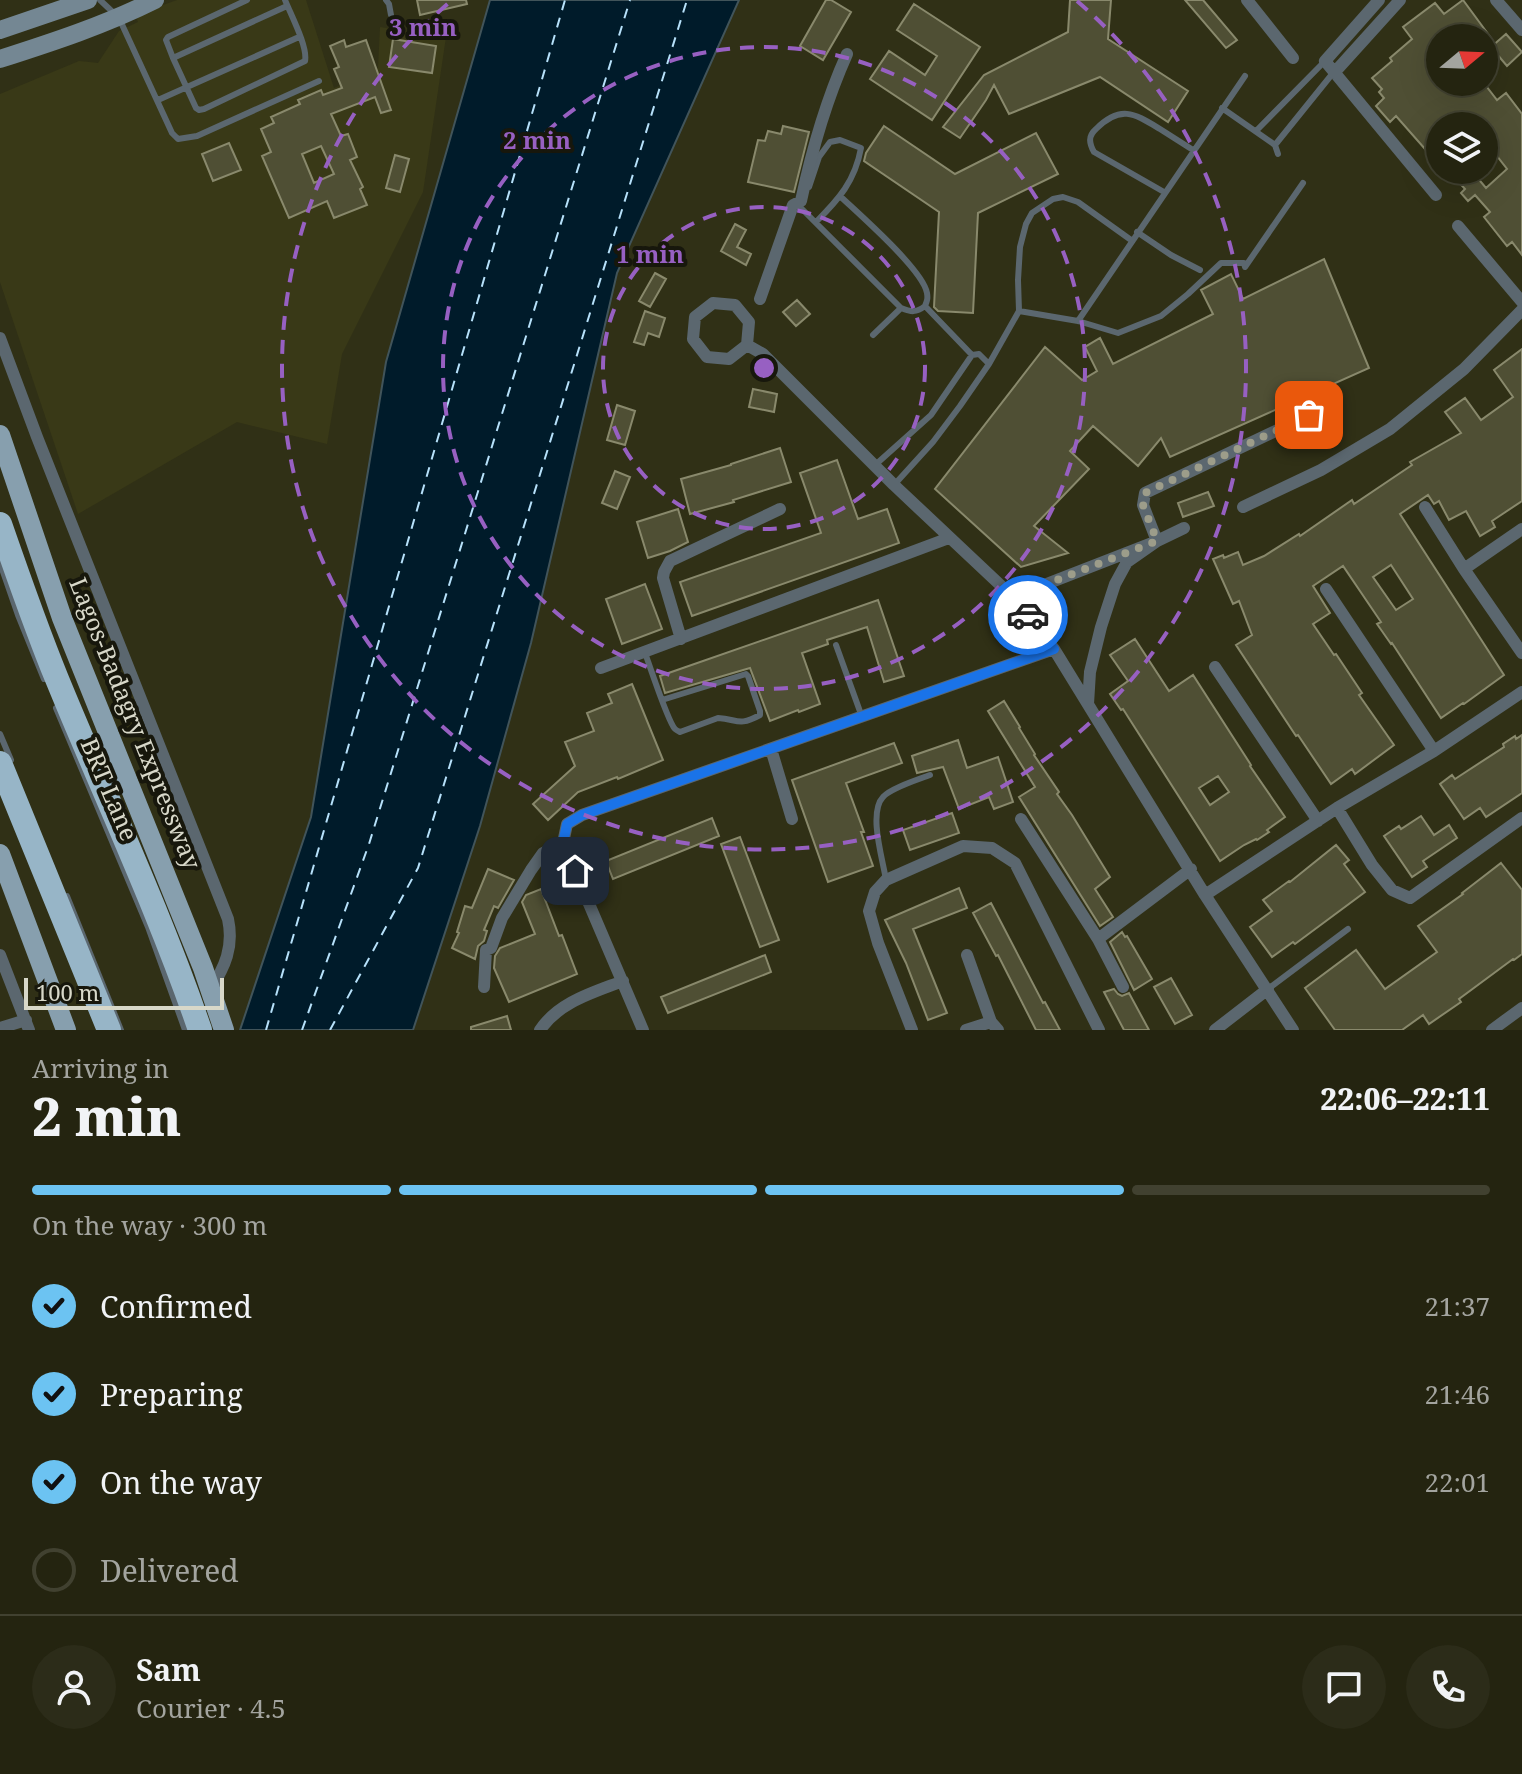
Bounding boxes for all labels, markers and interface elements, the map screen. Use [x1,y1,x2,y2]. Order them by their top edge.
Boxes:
text: 3 min [389,10,457,43]
north arrow [1426,24,1498,96]
map controls [1426,24,1498,184]
button: layers [1426,112,1498,184]
text: 2 min [503,123,571,156]
text: 1 min [616,237,684,270]
centre of rings [750,354,778,382]
pin [1275,381,1343,449]
icon: bag [1287,393,1331,437]
street label: Lagos-Badagry Expressway [62,572,210,874]
courier [988,575,1068,655]
icon: car [1006,593,1050,637]
street label: BRT Lane [74,733,146,845]
pin [541,837,609,905]
icon: home [553,849,597,893]
scale bar [24,974,224,1010]
text: 100 m [36,977,99,1007]
text: Arriving in [32,1050,169,1086]
text: 22:06–22:11 [1320,1078,1490,1119]
text: 2 min [32,1080,181,1151]
text: On the way · 300 m [32,1207,267,1243]
icon: check [32,1284,76,1328]
text: Confirmed [100,1286,252,1327]
text: 21:37 [1424,1288,1490,1324]
icon: check [32,1372,76,1416]
text: Preparing [100,1374,243,1415]
text: 21:46 [1424,1376,1490,1412]
icon: check [32,1460,76,1504]
text: On the way [100,1462,262,1503]
text: 22:01 [1424,1464,1490,1500]
text: Delivered [100,1550,239,1591]
button: person [32,1645,116,1729]
button: chat [1302,1645,1386,1729]
button: phone [1406,1645,1490,1729]
text: Sam [136,1649,201,1690]
text: Courier · 4.5 [136,1690,286,1726]

